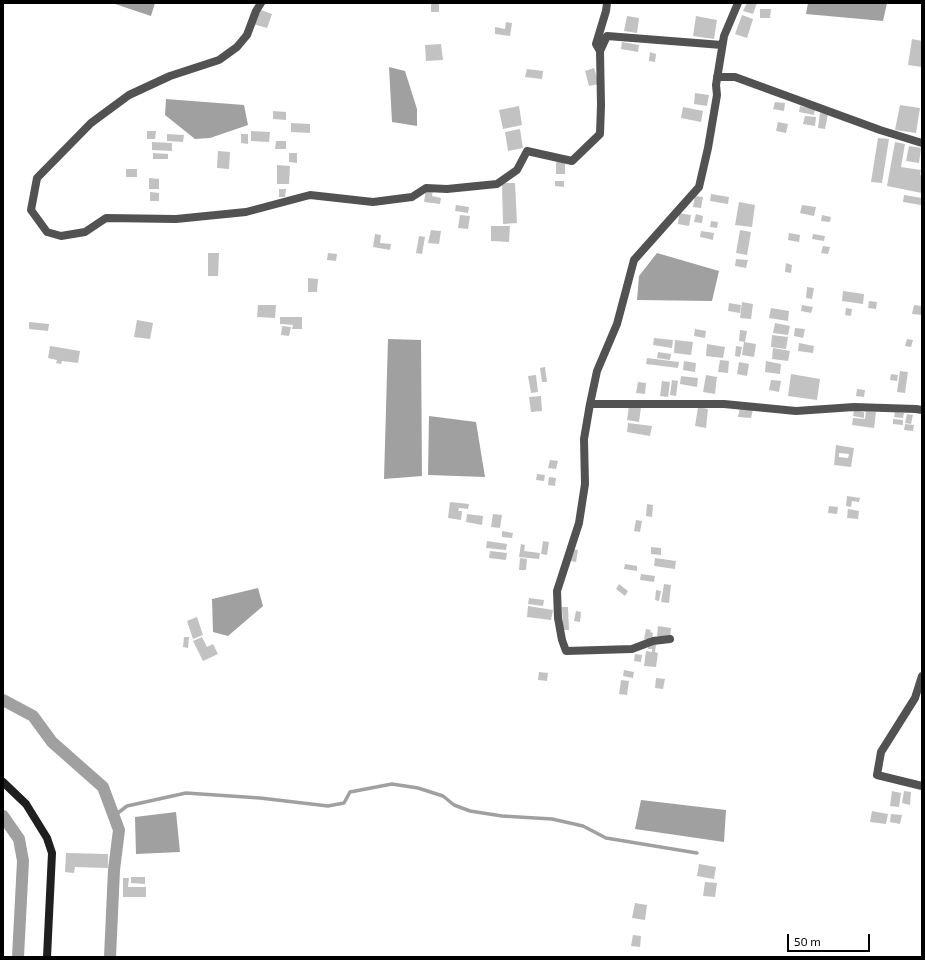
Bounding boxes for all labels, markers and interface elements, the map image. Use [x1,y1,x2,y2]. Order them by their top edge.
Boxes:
scale bar [789,926,872,952]
text: 50 m [794,934,821,948]

